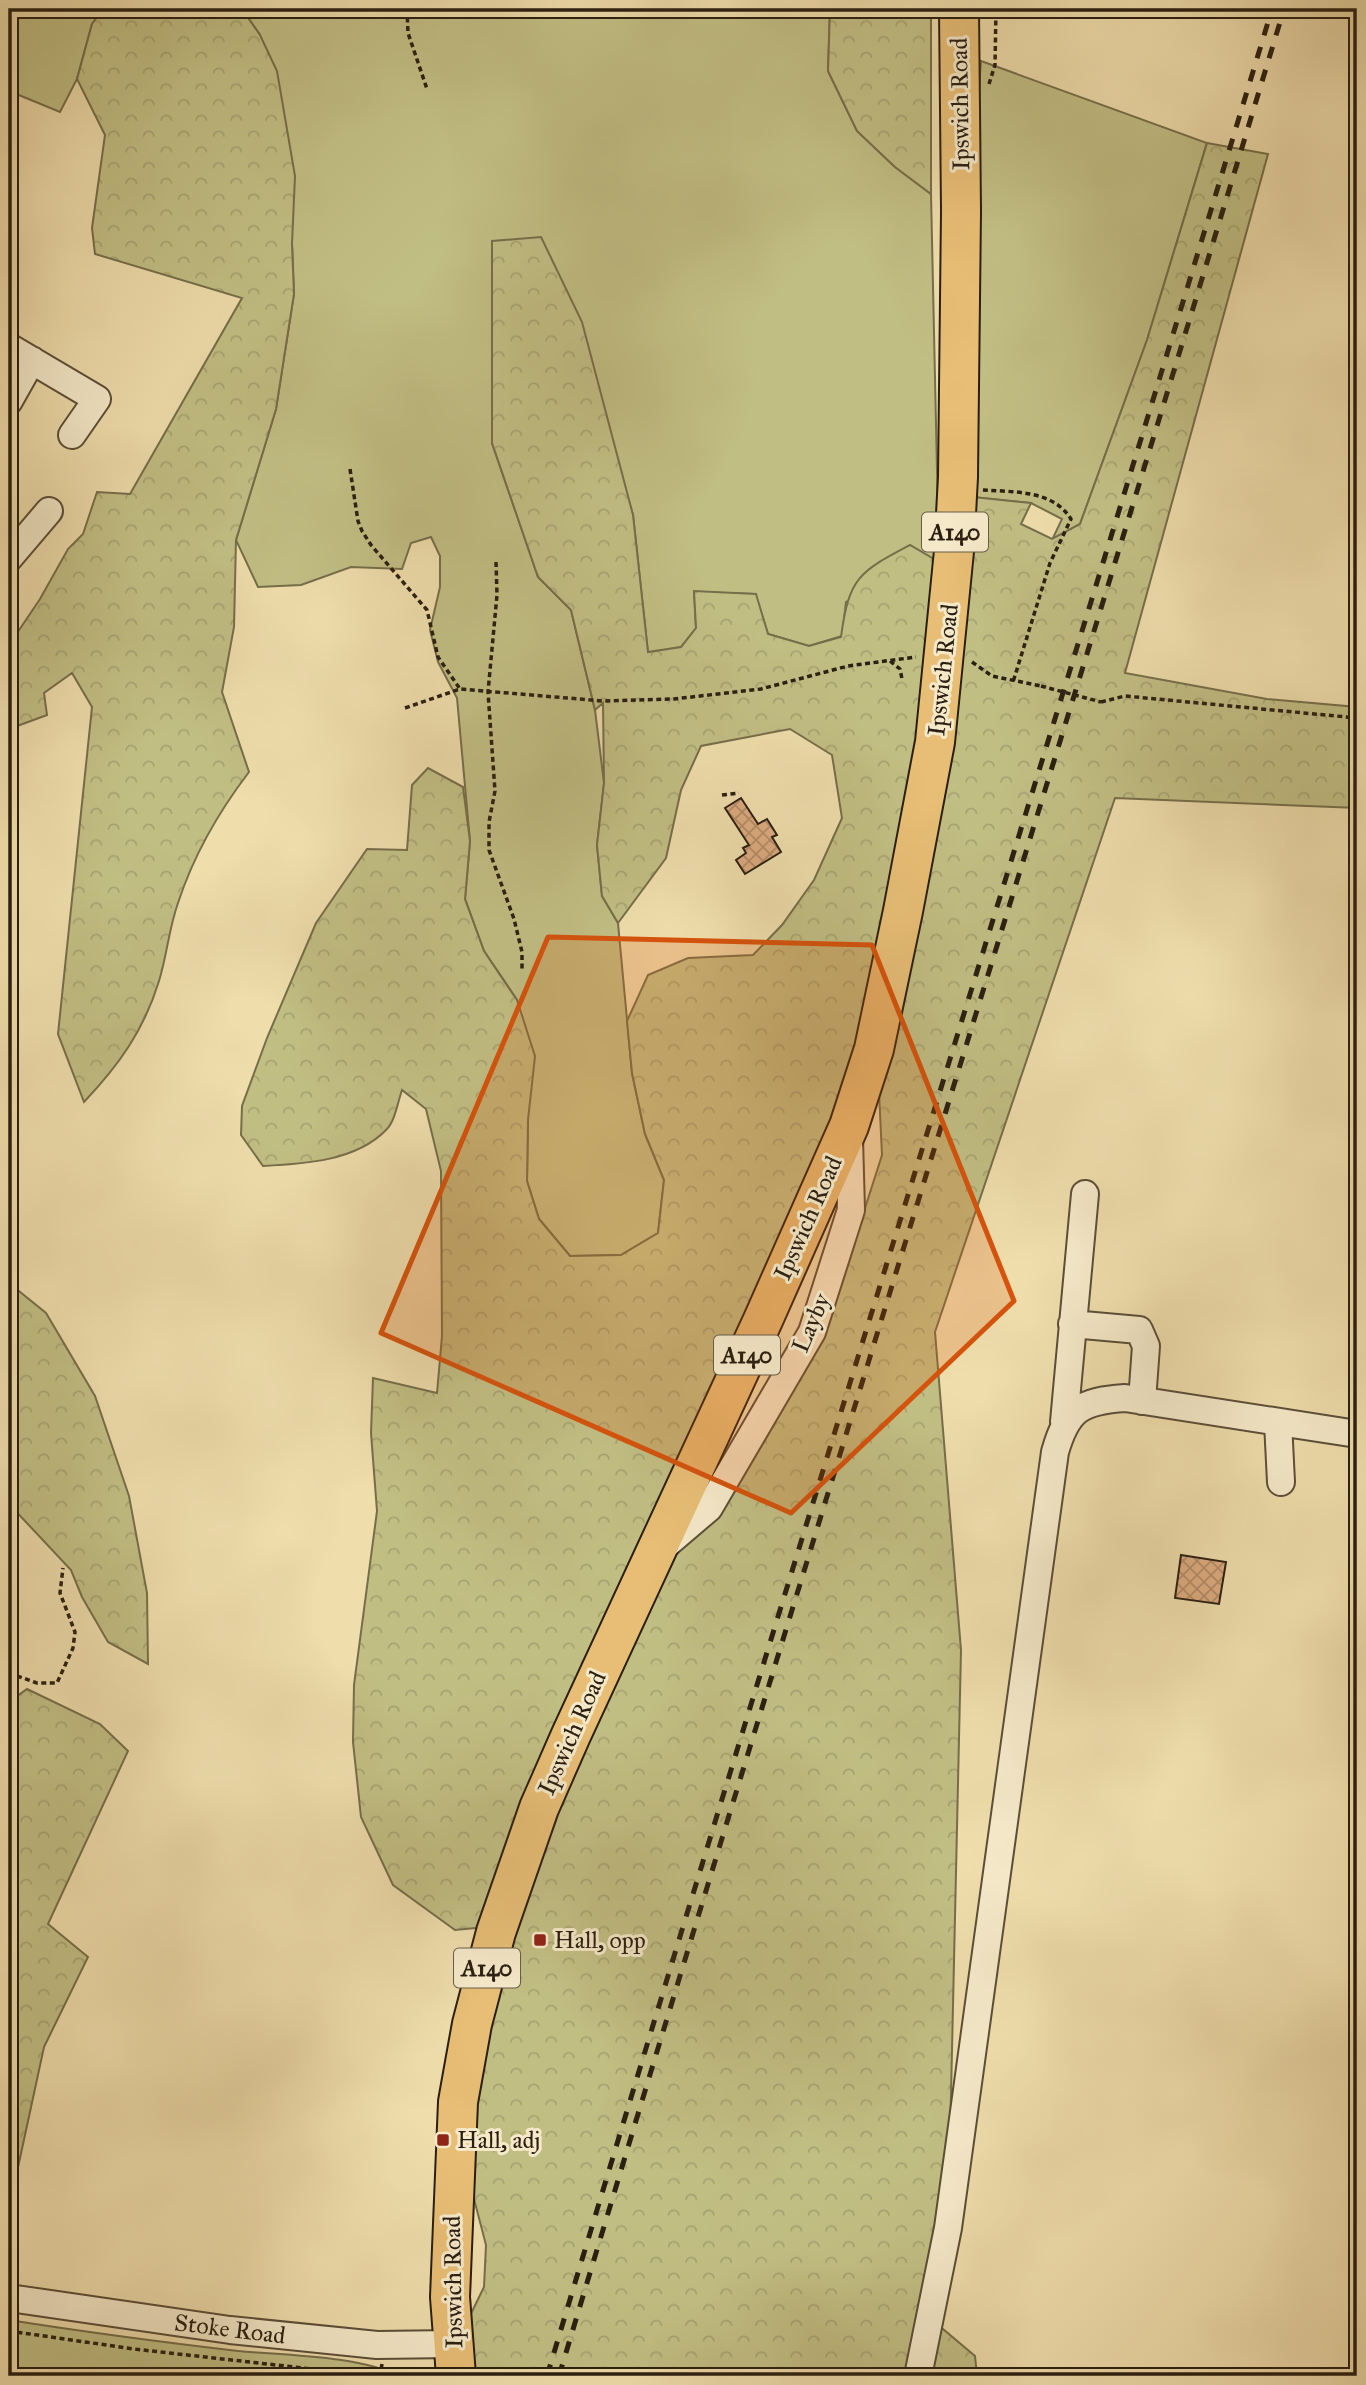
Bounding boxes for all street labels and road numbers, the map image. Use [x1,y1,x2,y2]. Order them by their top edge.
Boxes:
street label: Ipswich Road [944,37,976,171]
road number: A140 [922,512,988,552]
street label: Ipswich Road [921,602,965,738]
street label: Ipswich Road [767,1151,849,1285]
street label: Layby [785,1288,837,1357]
road number: A140 [714,1336,780,1374]
street label: Ipswich Road [531,1666,613,1800]
road number: A140 [454,1949,520,1988]
street label: Ipswich Road [437,2215,469,2349]
street label: Stoke Road [173,2307,287,2351]

